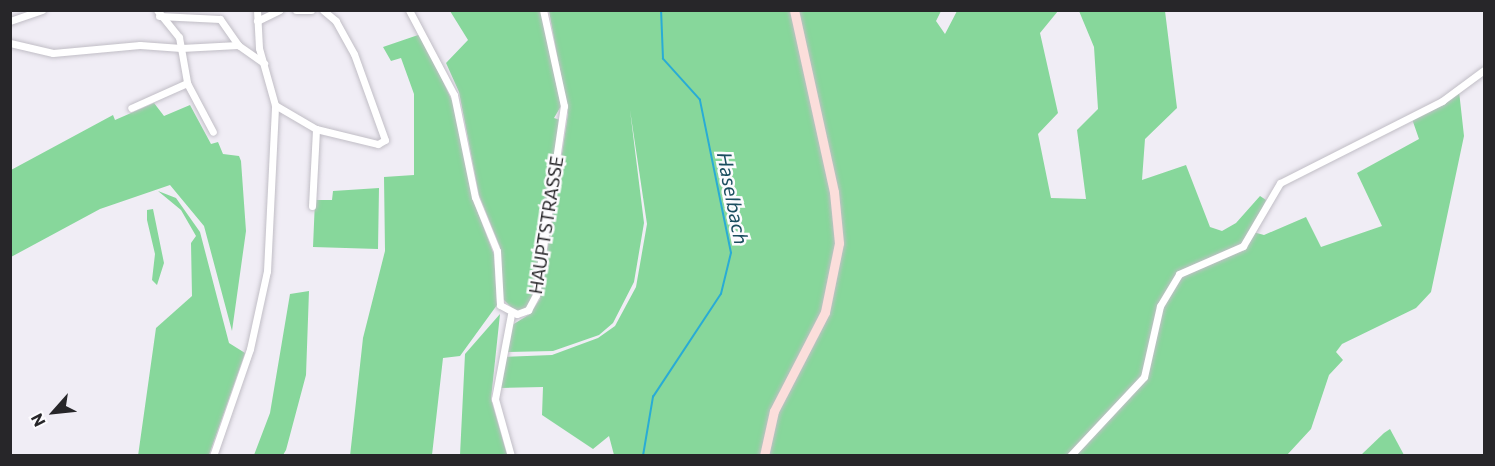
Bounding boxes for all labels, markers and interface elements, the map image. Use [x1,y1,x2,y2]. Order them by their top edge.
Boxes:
water label: Haselbach [712,150,754,246]
street label: HAUPTSTRASSE [524,154,568,296]
north arrow [24,382,84,442]
text: N [26,411,49,430]

